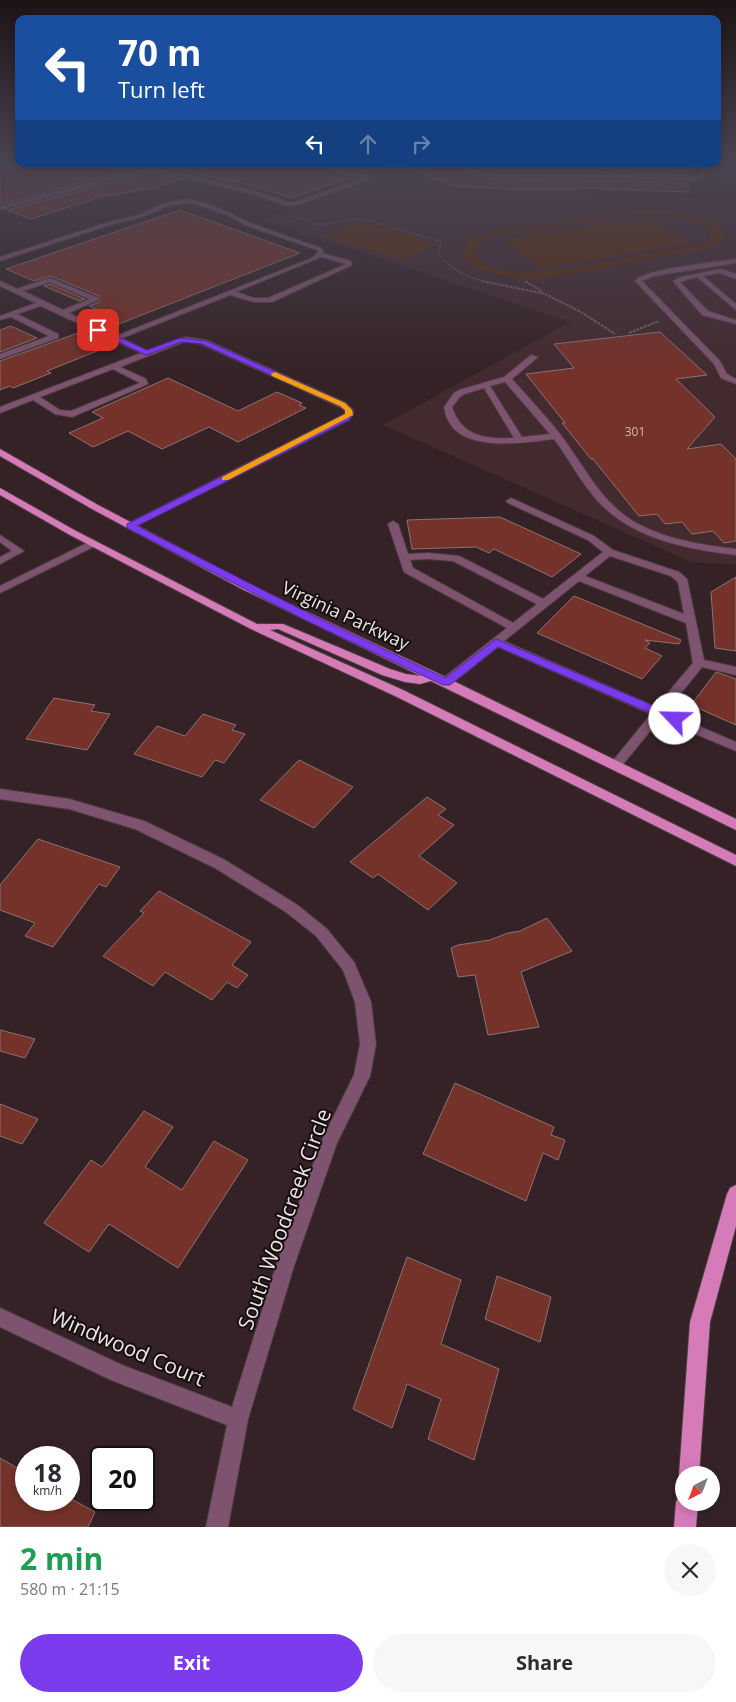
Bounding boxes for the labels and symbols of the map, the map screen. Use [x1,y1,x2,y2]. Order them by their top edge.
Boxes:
pin [77,309,119,351]
house number: 301 [625,423,645,440]
street label: Virginia Parkway [278,575,414,655]
position arrow [648,692,700,744]
street label: South Woodcreek Circle [231,1105,337,1333]
street label: Windwood Court [47,1302,209,1392]
speed limit sign: 20 [90,1446,155,1511]
north arrow [675,1466,720,1511]

